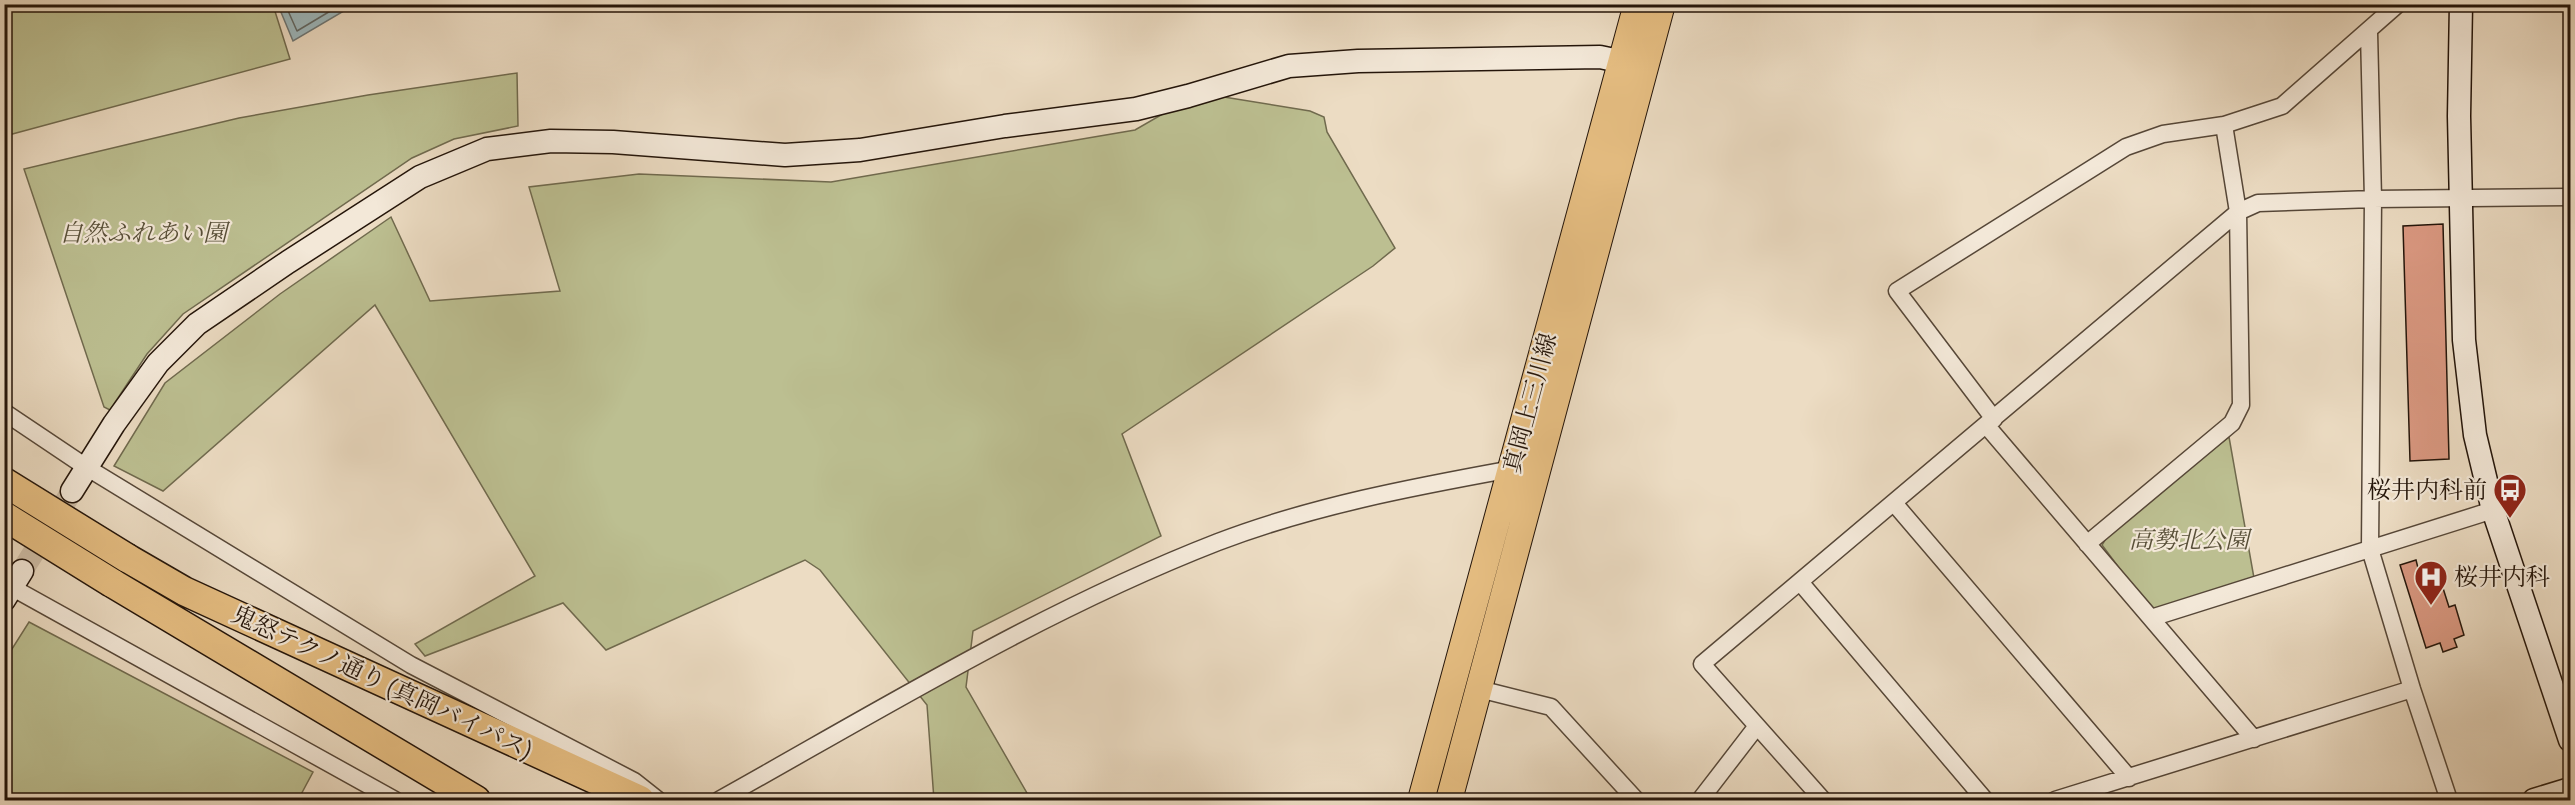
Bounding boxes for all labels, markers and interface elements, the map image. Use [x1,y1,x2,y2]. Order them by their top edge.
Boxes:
park label: 自然ふれあい園 [59,218,231,248]
street label: 真岡上三川線 [1497,330,1563,476]
bus stop icon: 桜井内科前 [2492,472,2528,519]
place label: 桜井内科前 [2367,475,2487,505]
park label: 高勢北公園 [2129,525,2253,555]
hospital icon: 桜井内科 [2413,559,2449,606]
place label: 桜井内科 [2454,562,2550,592]
street label: 鬼怒テクノ通り (真岡バイパス) [227,599,537,765]

